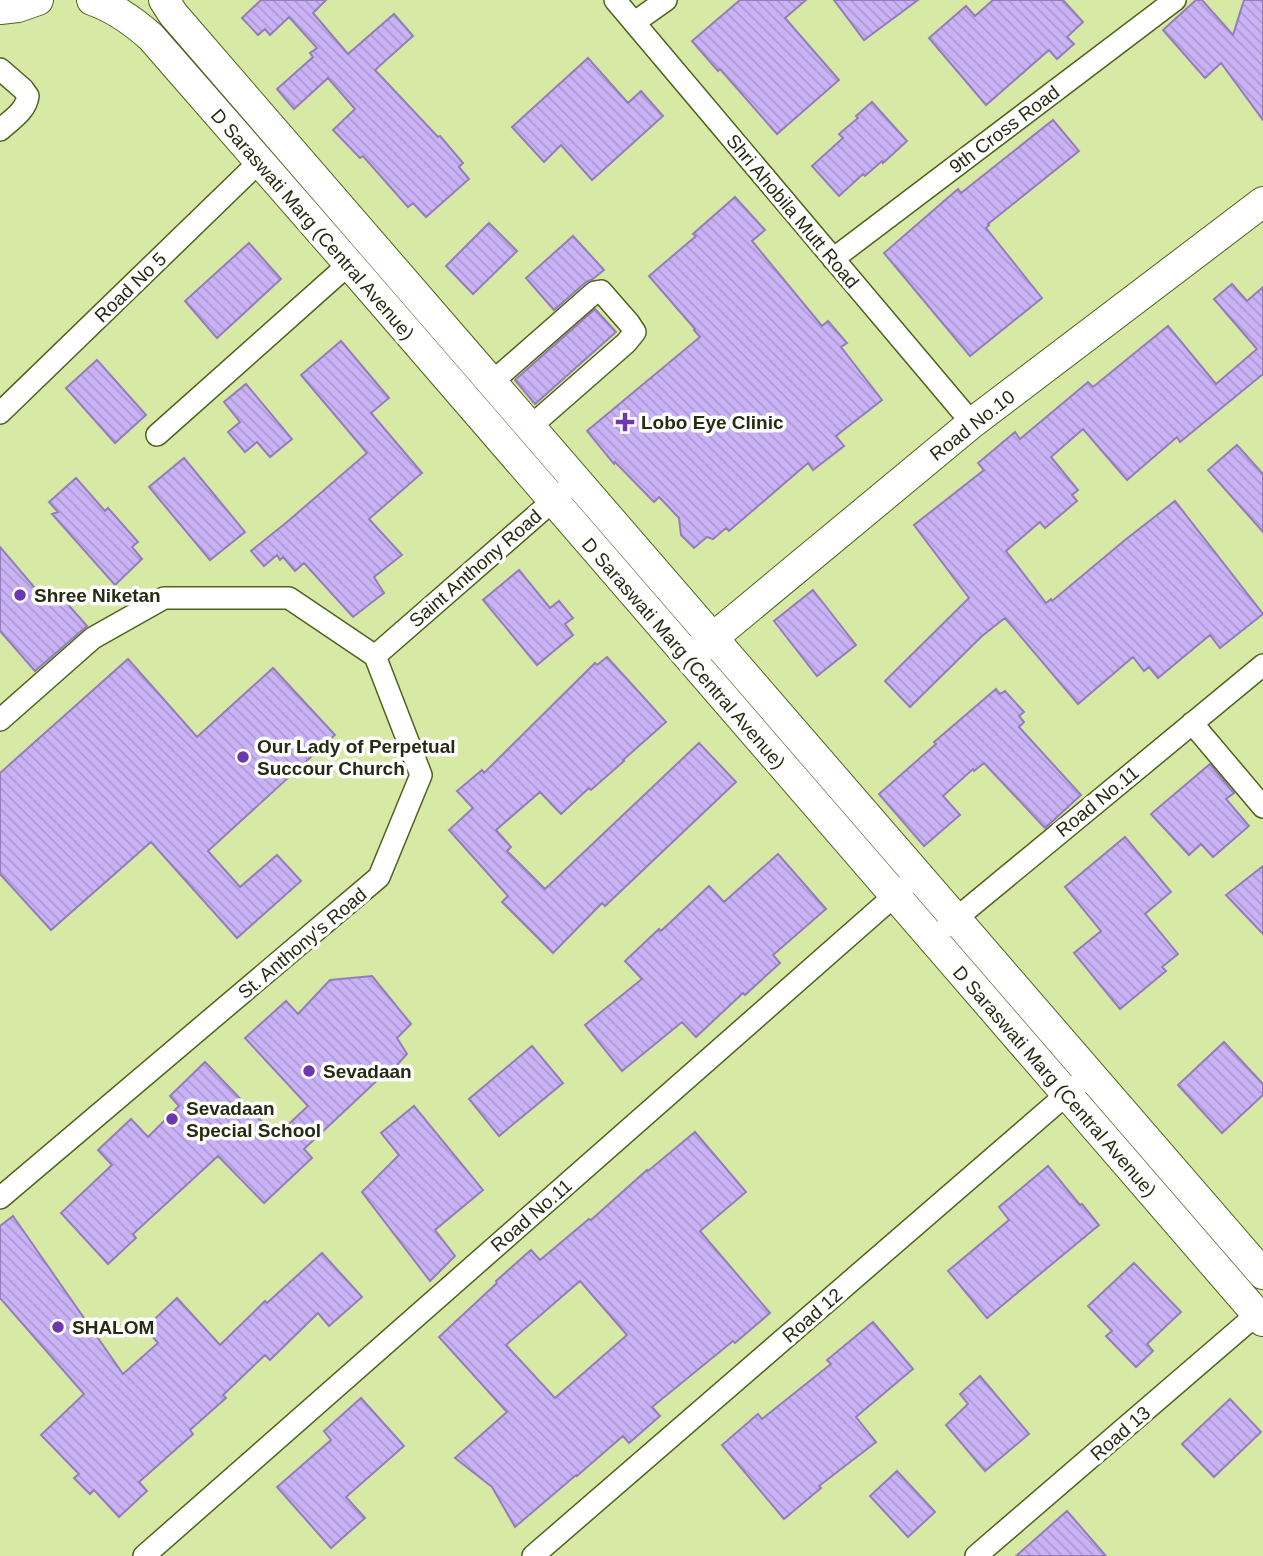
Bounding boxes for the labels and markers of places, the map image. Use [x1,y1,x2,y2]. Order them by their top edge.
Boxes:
marker: Lobo Eye Clinic [615,412,635,432]
place label: Lobo Eye Clinic [641,412,784,433]
place label: Shree Niketan [34,585,161,606]
marker: Shree Niketan [12,587,28,603]
place label: Our Lady of Perpetual Succour Church [257,736,455,779]
marker: Our Lady of Perpetual Succour Church [235,749,251,765]
place label: Sevadaan [323,1061,412,1082]
marker: Sevadaan [301,1063,317,1079]
place label: Sevadaan Special School [186,1098,321,1141]
marker: Sevadaan Special School [164,1111,180,1127]
place label: SHALOM [72,1317,154,1338]
marker: SHALOM [50,1319,66,1335]

